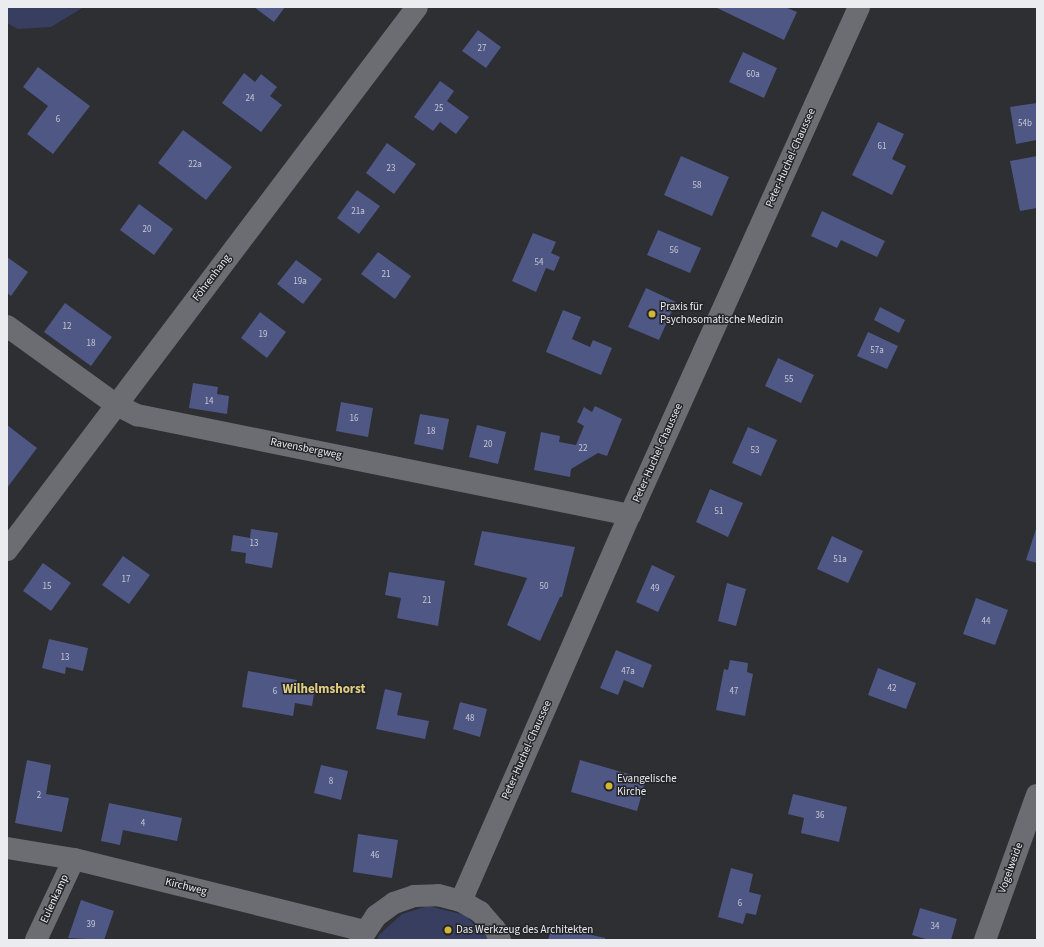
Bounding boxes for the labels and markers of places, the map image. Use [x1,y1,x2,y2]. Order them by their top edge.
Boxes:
place label: Praxis für Psychosomatische Medizin [660,301,783,327]
marker: Praxis für Psychosomatische Medizin [647,309,657,319]
place label: Evangelische Kirche [617,773,677,799]
marker: Evangelische Kirche [604,781,614,791]
place label: Das Werkzeug des Architekten [456,923,593,937]
marker: Das Werkzeug des Architekten [443,925,453,935]

